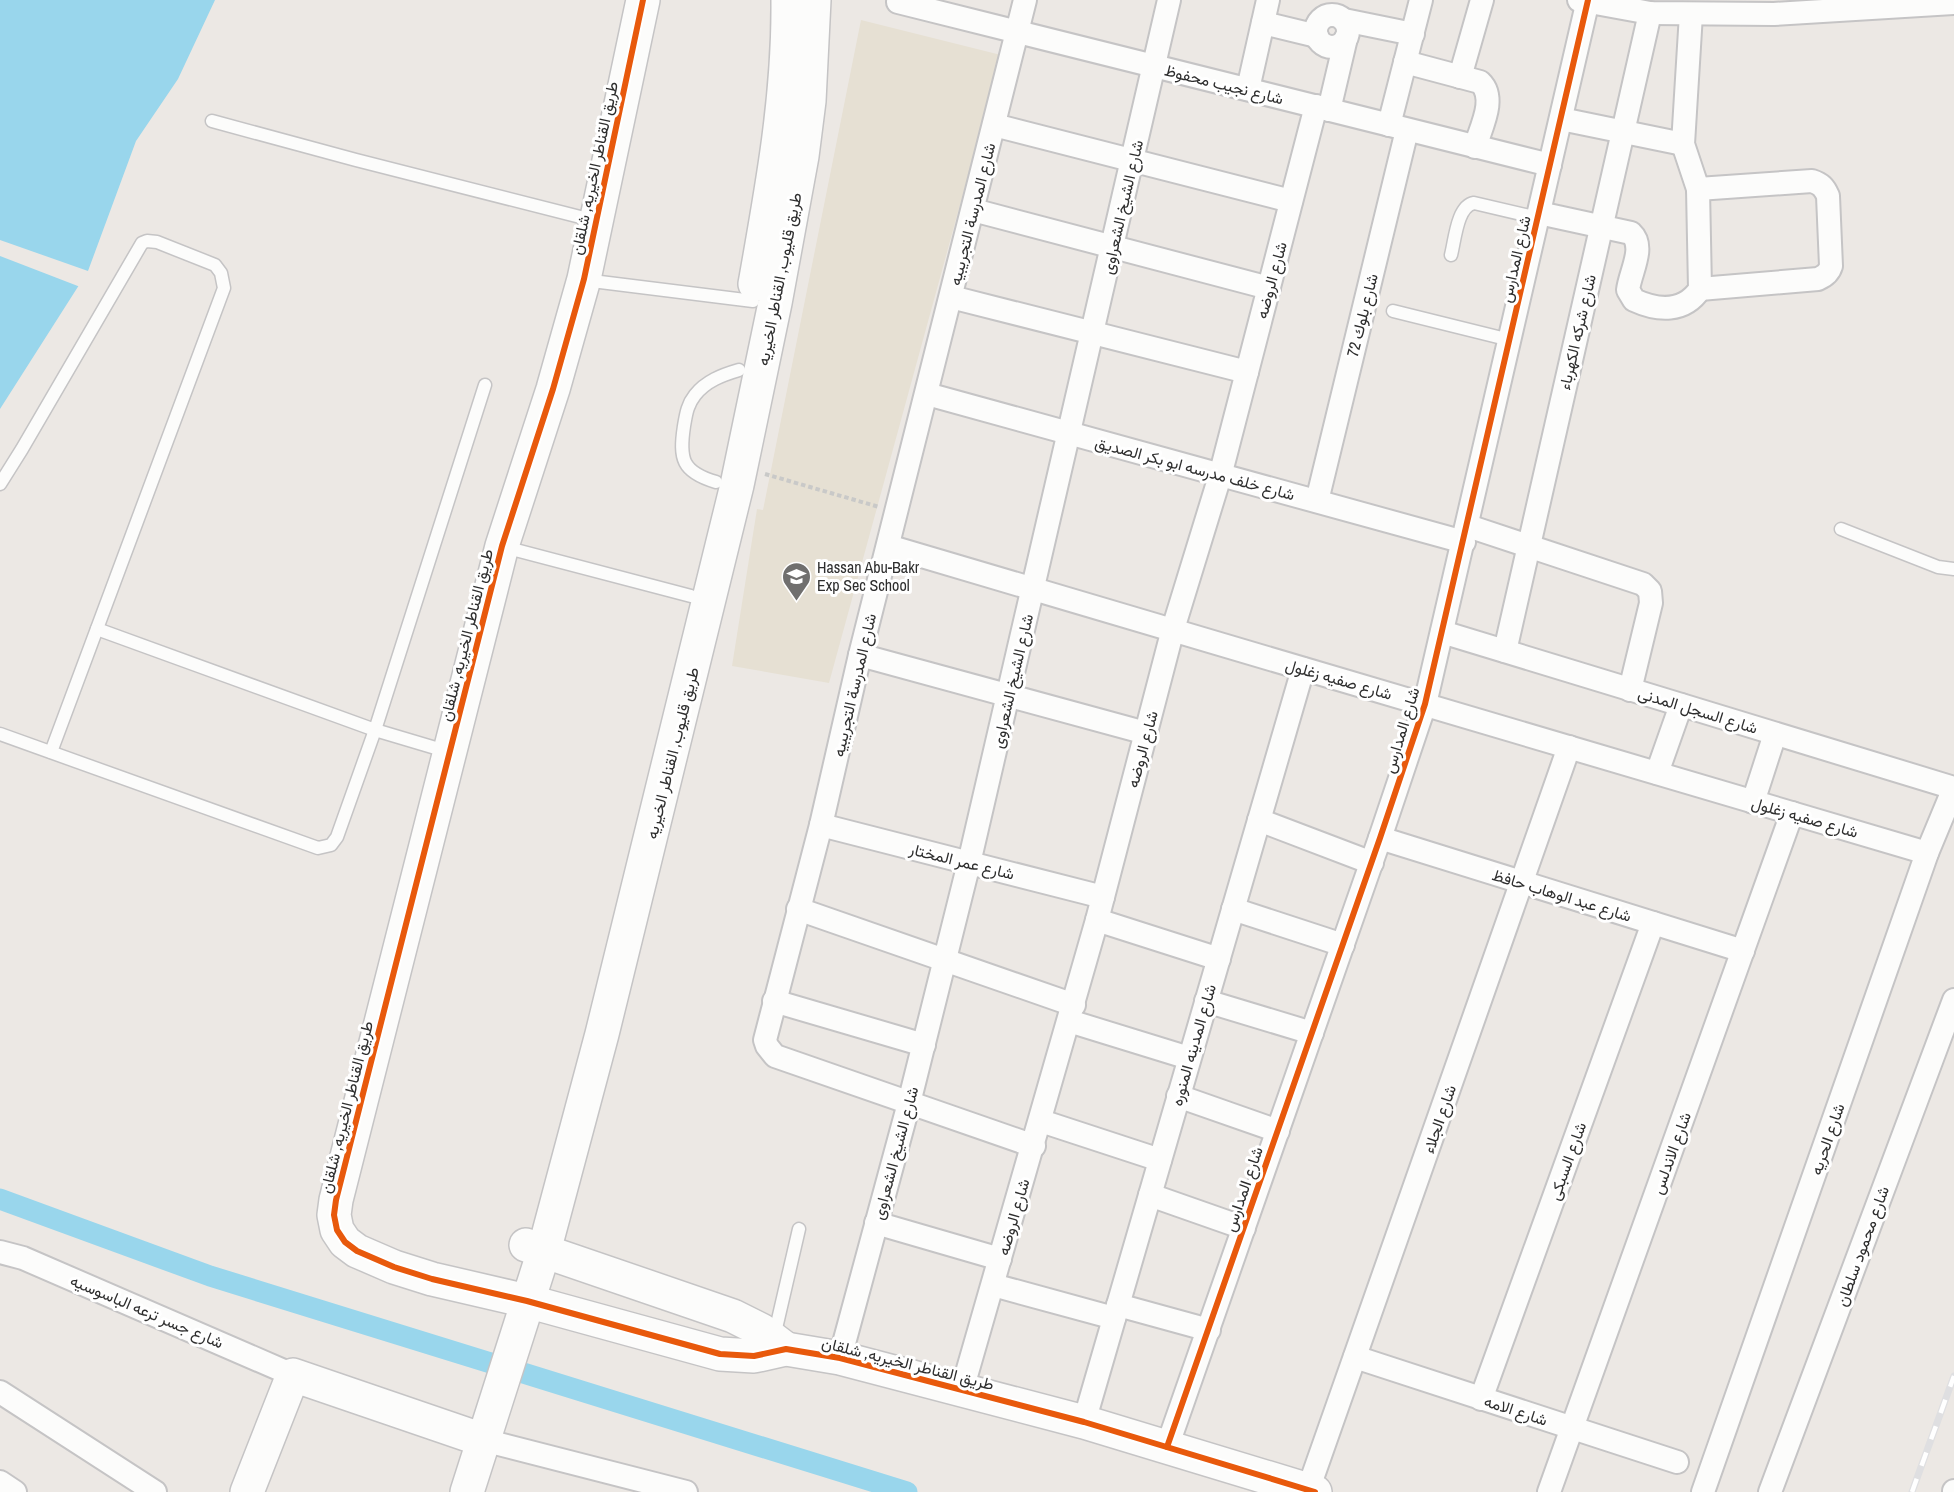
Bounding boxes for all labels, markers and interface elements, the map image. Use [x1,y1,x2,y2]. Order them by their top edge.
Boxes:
street label: شارع نجيب محفوظ [1162,59,1286,110]
street label: طريق القناطر الخيريه, شلقان [565,79,623,257]
street label: شارع الشيخ الشعراوى [1096,138,1149,277]
street label: شارع المدرسة التجريبيه [944,140,1001,288]
street label: طريق قليوب, القناطر الخيريه [751,190,807,368]
street label: شارع المدارس [1494,213,1537,305]
street label: شارع الروضه [1250,239,1293,321]
street label: شارع بلوك 72 [1341,271,1384,359]
street label: شارع شركه الكهرباء [1553,272,1602,392]
street label: شارع خلف مدرسه ابو بكر الصديق [1093,431,1297,506]
street label: طريق القناطر الخيريه, شلقان [434,547,498,723]
place label: Hassan Abu-Bakr Exp Sec School [817,556,920,596]
school or university icon: Hassan Abu-Bakr Exp Sec School [780,560,812,602]
street label: شارع المدرسة التجريبيه [827,611,882,759]
street label: شارع الشيخ الشعراوى [986,612,1039,751]
street label: شارع صفيه زغلول [1283,653,1395,706]
street label: طريق قليوب, القناطر الخيريه [640,665,704,841]
street label: شارع السجل المدنى [1635,681,1760,740]
street label: شارع المدارس [1378,684,1425,776]
street label: شارع الروضه [1121,708,1164,790]
street label: شارع صفيه زغلول [1749,791,1861,844]
street label: شارع عمر المختار [906,837,1017,886]
street label: شارع عبد الوهاب حافظ [1489,863,1634,928]
street label: شارع المدينه المنوره [1165,981,1222,1109]
street label: طريق القناطر الخيريه, شلقان [314,1019,378,1195]
street label: شارع الجلاء [1417,1082,1462,1157]
street label: شارع الشيخ الشعراوى [867,1084,924,1222]
street label: شارع الحريه [1804,1100,1850,1178]
street label: شارع الاندلس [1646,1109,1697,1198]
street label: شارع السبكى [1543,1119,1592,1204]
street label: شارع المدارس [1218,1143,1269,1235]
street label: شارع الروضه [992,1176,1035,1258]
street label: شارع محمود سلطان [1830,1183,1895,1309]
street label: شارع جسر ترعه الباسوسيه [67,1269,227,1354]
street label: طريق القناطر الخيريه, شلقان [820,1331,996,1395]
street label: شارع الامه [1481,1389,1551,1432]

